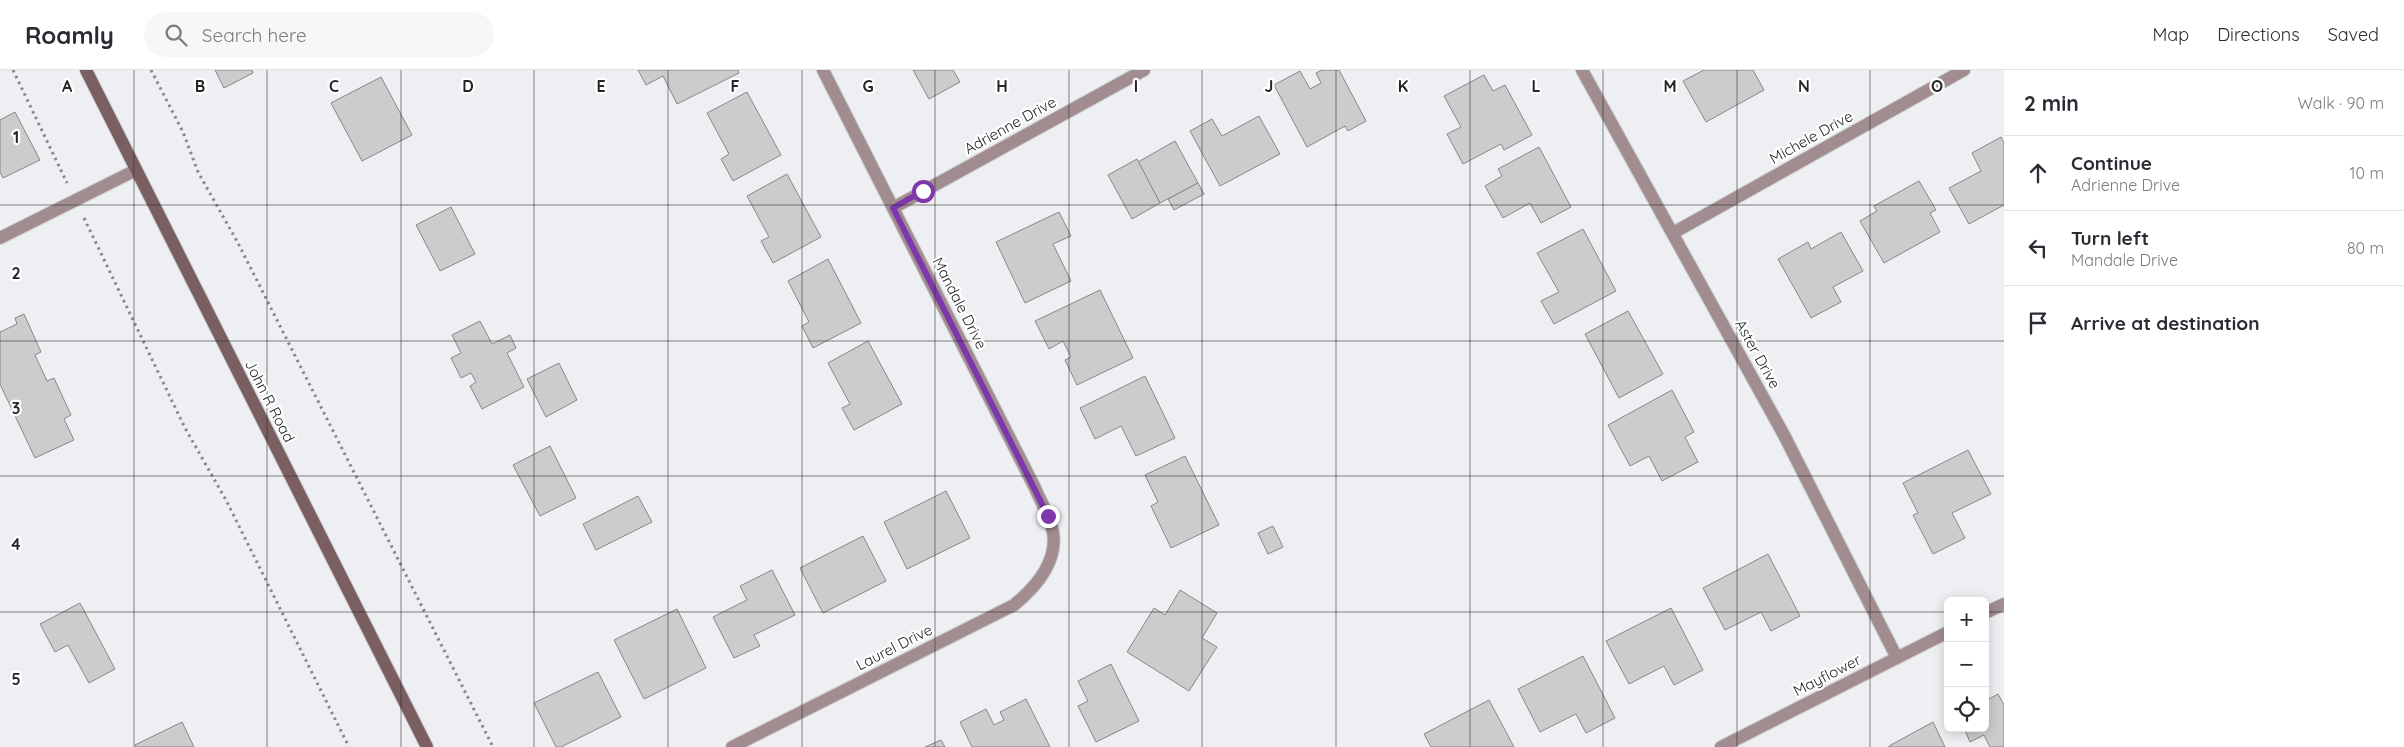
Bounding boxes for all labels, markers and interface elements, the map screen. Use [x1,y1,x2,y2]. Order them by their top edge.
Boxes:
search box [144,12,494,57]
text: Roamly [25,20,114,50]
icon: search [162,21,190,49]
text: Search here [202,23,307,47]
text: Map [2152,23,2189,46]
text: Directions [2217,23,2300,46]
text: Saved [2328,23,2379,46]
text: A [62,76,73,96]
text: B [195,76,205,96]
text: C [329,76,339,96]
text: D [462,76,474,96]
text: E [596,76,606,96]
text: F [731,76,740,96]
text: G [862,76,874,96]
text: H [996,76,1008,96]
text: I [1134,76,1138,96]
text: J [1265,76,1273,96]
text: K [1398,76,1408,96]
text: L [1532,76,1541,96]
text: M [1663,76,1677,96]
text: N [1798,76,1810,96]
text: O [1931,76,1943,96]
text: 2 min [2024,90,2079,116]
street label: Adrienne Drive [961,92,1059,158]
text: Walk · 90 m [2297,93,2384,113]
street label: Michele Drive [1766,106,1856,168]
text: 1 [13,127,19,147]
text: Continue [2071,151,2152,175]
icon: ahead [2024,159,2052,187]
text: 10 m [2350,163,2384,183]
text: Adrienne Drive [2071,175,2180,195]
route start [912,180,935,203]
text: Turn left [2071,226,2149,250]
icon: left [2024,234,2052,262]
text: 80 m [2347,238,2384,258]
text: Mandale Drive [2071,250,2178,270]
street label: Mandale Drive [929,254,991,352]
text: 2 [11,263,21,283]
icon: arrive [2024,309,2052,337]
text: Arrive at destination [2071,311,2260,335]
street label: Aster Drive [1731,316,1785,392]
street label: John R Road [241,356,299,446]
text: 3 [12,398,20,418]
route end [1037,505,1060,528]
text: 4 [11,534,21,554]
map controls [1944,597,1989,732]
button: + [1944,597,1989,642]
street label: Laurel Drive [853,620,935,674]
button: − [1944,642,1989,687]
street label: Mayflower [1790,650,1864,700]
text: 5 [11,669,21,689]
button: locate [1944,687,1989,732]

